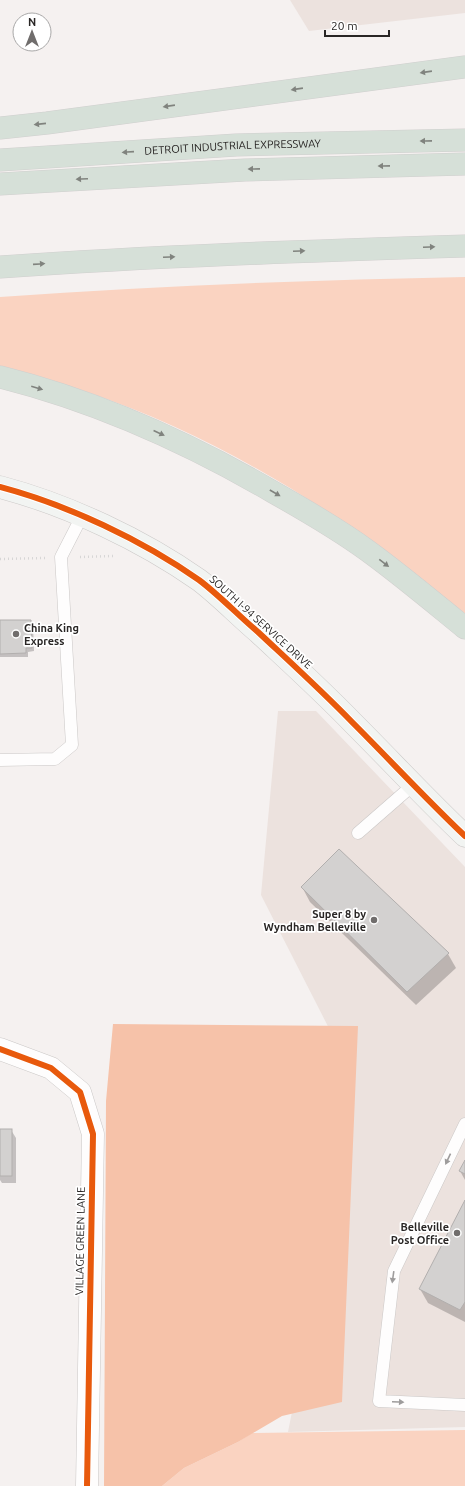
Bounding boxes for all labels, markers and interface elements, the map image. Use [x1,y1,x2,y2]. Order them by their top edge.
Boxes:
north arrow [12,12,52,52]
scale bar [325,12,389,38]
text: N [28,16,36,28]
text: 20 m [331,19,358,32]
one-way arrow [420,69,432,75]
one-way arrow [291,86,304,92]
one-way arrow [163,103,175,109]
one-way arrow [34,120,46,127]
street label: DETROIT INDUSTRIAL EXPRESSWAY [144,137,322,157]
one-way arrow [419,138,432,144]
one-way arrow [122,148,134,155]
one-way arrow [377,163,390,169]
one-way arrow [248,166,260,173]
one-way arrow [75,176,88,182]
one-way arrow [423,244,436,250]
one-way arrow [293,248,306,254]
one-way arrow [163,254,175,261]
one-way arrow [33,261,45,268]
one-way arrow [32,385,44,391]
one-way arrow [154,430,165,436]
one-way arrow [269,489,281,496]
one-way arrow [378,559,389,568]
street label: SOUTH I-94 SERVICE DRIVE [207,573,315,671]
place label: China King Express [24,622,79,647]
marker: China King Express [11,629,21,639]
place label: Super 8 by Wyndham Belleville [264,908,366,933]
marker: Super 8 by Wyndham Belleville [369,915,379,925]
one-way arrow [445,1154,451,1165]
street label: VILLAGE GREEN LANE [73,1187,87,1295]
place label: Belleville Post Office [391,1221,449,1246]
marker: Belleville Post Office [452,1228,462,1238]
one-way arrow [390,1270,396,1283]
one-way arrow [392,1398,404,1405]

